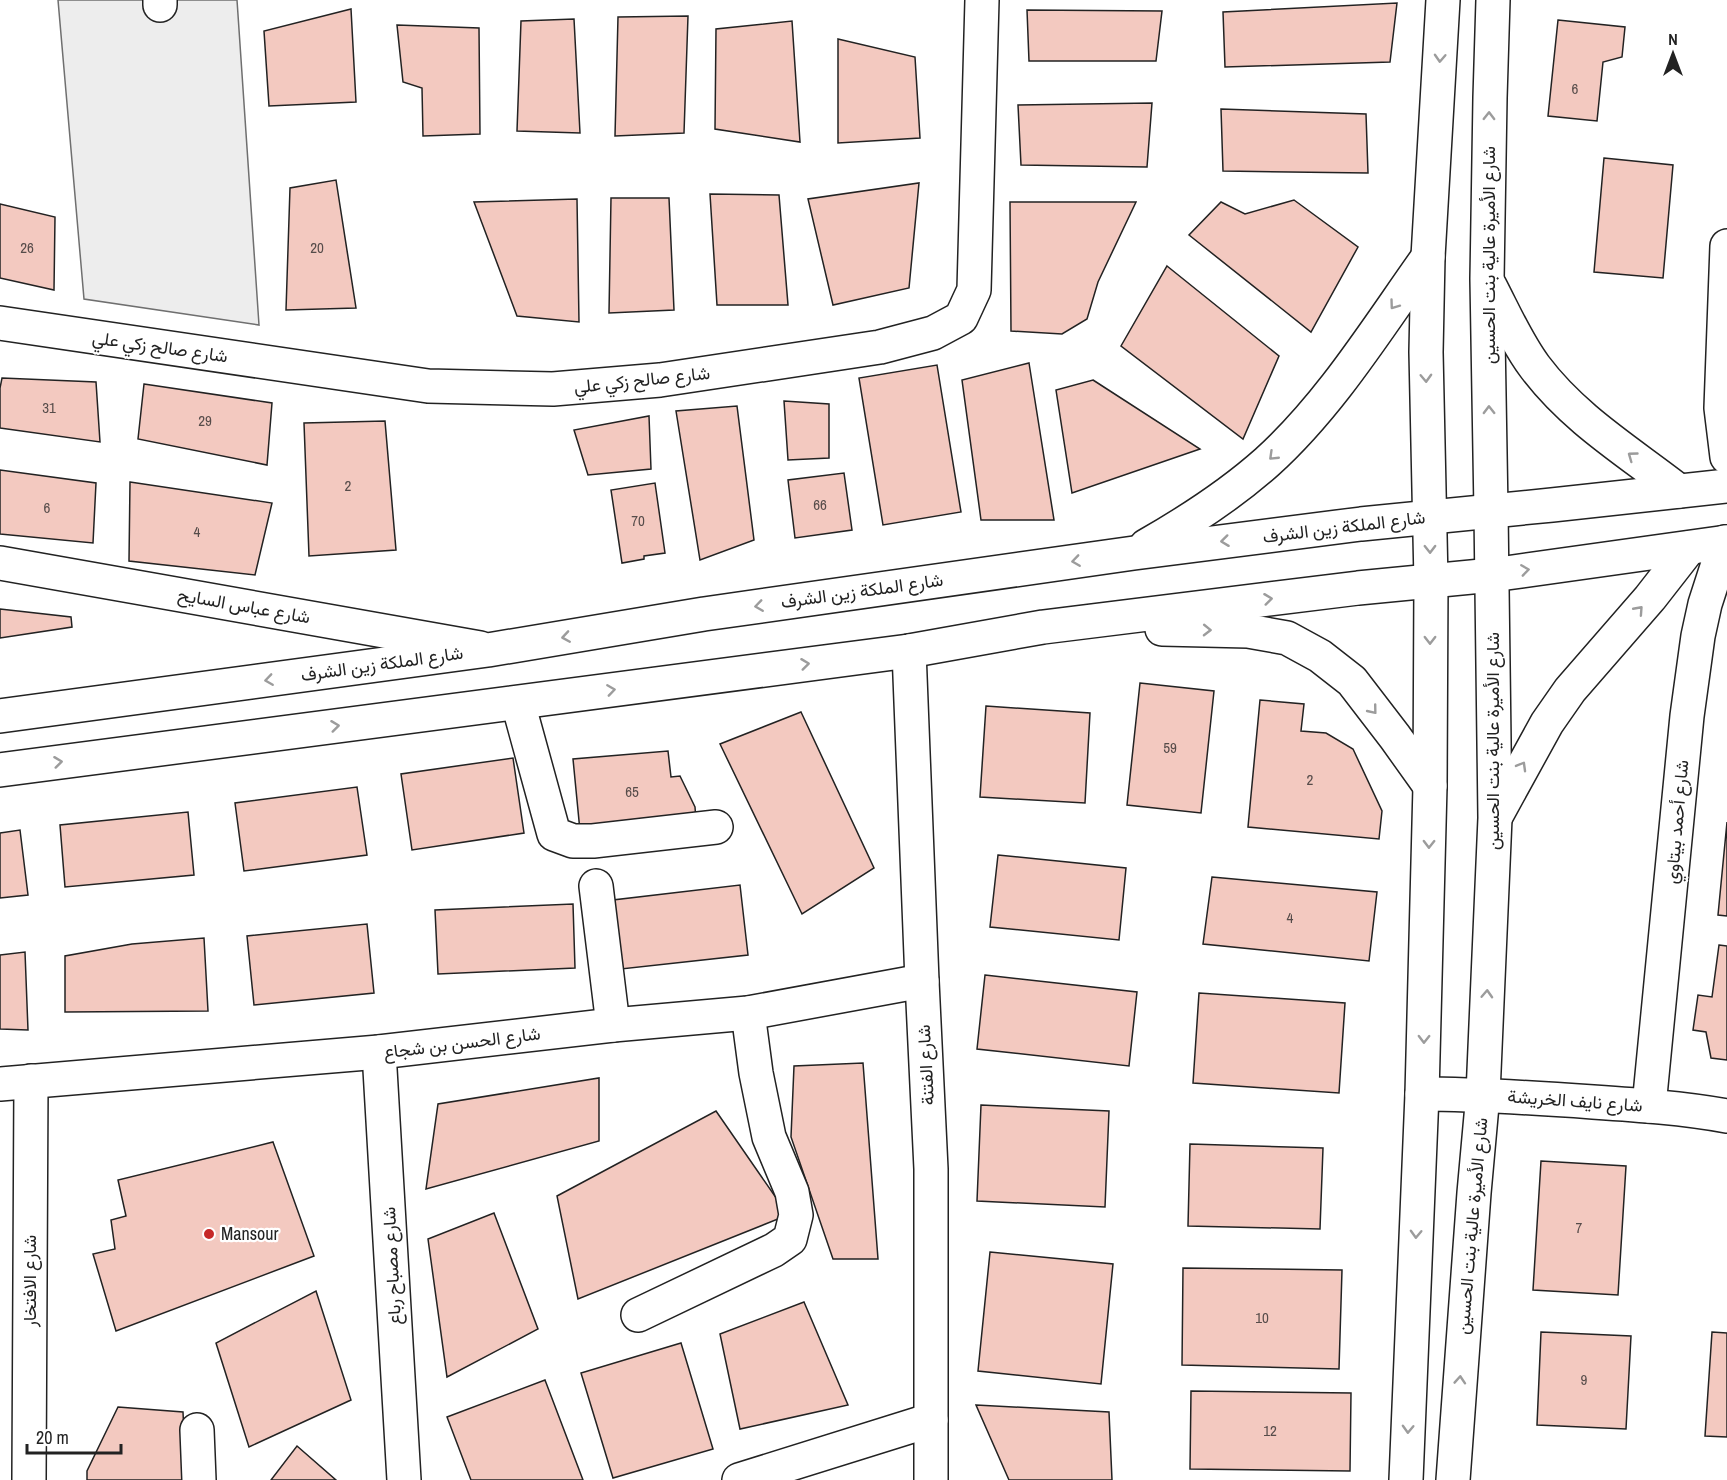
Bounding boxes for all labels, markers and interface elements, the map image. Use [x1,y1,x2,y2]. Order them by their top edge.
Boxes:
north arrow [1643,24,1703,84]
text: N [1668,28,1678,50]
one-way arrow [1433,54,1446,63]
house number: 6 [1572,78,1579,99]
one-way arrow [1483,111,1496,120]
street label: شارع الأميرة عالية بنت الحسين [1476,146,1501,364]
house number: 26 [20,237,34,258]
house number: 20 [310,237,324,258]
one-way arrow [1390,298,1401,309]
street label: شارع صالح زكي علي [90,325,230,371]
street label: شارع صالح زكي علي [573,360,712,402]
one-way arrow [1420,374,1433,383]
house number: 31 [42,397,56,418]
one-way arrow [1483,406,1495,415]
house number: 29 [198,410,212,431]
one-way arrow [1269,449,1280,460]
one-way arrow [1628,452,1639,463]
house number: 2 [345,475,352,496]
house number: 66 [813,494,827,515]
house number: 6 [44,497,51,518]
street label: شارع الملكة زين الشرف [1261,504,1427,549]
house number: 70 [631,510,645,531]
house number: 4 [194,521,201,542]
one-way arrow [1221,534,1230,547]
one-way arrow [1424,544,1436,553]
one-way arrow [1072,554,1081,566]
one-way arrow [1520,565,1529,577]
street label: شارع الملكة زين الشرف [779,567,945,614]
street label: شارع عباس السايح [176,582,312,629]
one-way arrow [1264,593,1273,606]
one-way arrow [754,599,763,611]
one-way arrow [1632,607,1643,617]
one-way arrow [1202,624,1211,636]
one-way arrow [561,630,571,642]
street label: شارع الأميرة عالية بنت الحسين [1480,632,1505,850]
one-way arrow [1424,635,1436,644]
street label: شارع الملكة زين الشرف [299,640,465,687]
one-way arrow [800,659,809,671]
one-way arrow [265,673,274,685]
one-way arrow [607,684,616,696]
one-way arrow [1366,703,1377,714]
one-way arrow [330,721,339,733]
house number: 59 [1163,737,1177,758]
one-way arrow [53,756,63,769]
street label: شارع أحمد بيتاوي [1659,759,1697,885]
one-way arrow [1515,762,1526,772]
house number: 2 [1307,769,1314,790]
house number: 65 [625,781,639,802]
one-way arrow [1422,840,1435,849]
house number: 4 [1287,907,1294,928]
one-way arrow [1481,989,1494,998]
street label: شارع الحسن بن شجاع [382,1020,542,1065]
street label: شارع الفتنة [911,1024,940,1106]
one-way arrow [1417,1034,1430,1043]
street label: شارع نايف الخريشة [1507,1083,1643,1118]
street label: شارع الأميرة عالية بنت الحسين [1450,1116,1493,1336]
street label: شارع مصباح رباع [376,1206,407,1326]
house number: 7 [1576,1217,1583,1238]
place label: Mansour [221,1221,279,1246]
marker: Mansour [202,1227,216,1241]
one-way arrow [1410,1229,1423,1238]
street label: شارع الافتخار [17,1235,42,1328]
house number: 10 [1255,1307,1269,1328]
house number: 9 [1581,1369,1588,1390]
one-way arrow [1454,1375,1467,1384]
scale bar [27,1417,122,1455]
house number: 12 [1263,1420,1277,1441]
one-way arrow [1402,1424,1415,1433]
text: 20 m [36,1425,69,1450]

